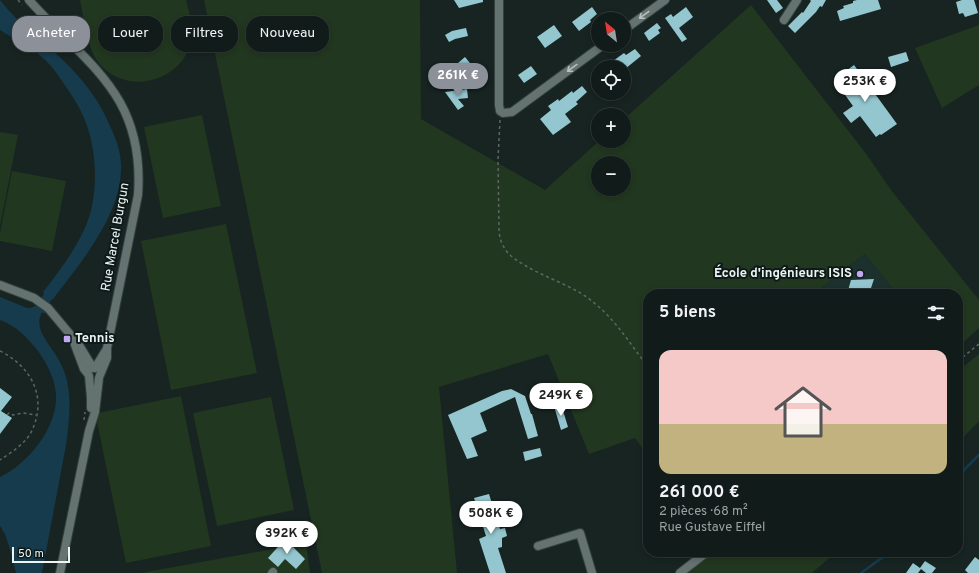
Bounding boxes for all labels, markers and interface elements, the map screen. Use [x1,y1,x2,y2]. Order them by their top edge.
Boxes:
one-way arrow [639,11,650,19]
north arrow [591,12,631,52]
map controls [591,12,631,196]
chip: Acheter [12,16,90,52]
chip: Louer [98,16,163,52]
chip: Filtres [171,16,238,52]
chip: Nouveau [246,16,329,52]
button: locate [591,60,631,100]
pin: 261K € [425,63,491,97]
one-way arrow [566,64,577,72]
text: 261K € [437,68,479,84]
pin: 253K € [832,69,898,103]
text: 253K € [843,74,887,90]
button: + [591,108,631,148]
button: − [591,156,631,196]
street label: Rue Marcel Burgun [99,181,133,293]
place label: École d'ingénieurs ISIS [714,264,852,282]
marker: École d'ingénieurs ISIS [855,269,865,279]
text: 5 biens [659,302,716,324]
icon: filters [925,302,947,324]
place label: Tennis [75,331,115,347]
marker: Tennis [62,334,72,344]
icon: home [767,376,839,448]
pin: 249K € [528,383,594,417]
text: 249K € [538,388,584,404]
text: 261 000 € [659,482,740,504]
pin: 508K € [458,501,524,535]
text: 2 pièces · 68 m² [659,504,748,520]
text: 508K € [468,506,514,522]
text: Rue Gustave Eiffel [659,520,765,536]
pin: 392K € [254,521,320,555]
text: 392K € [265,526,309,542]
scale bar [12,545,70,564]
text: 50 m [18,547,44,561]

